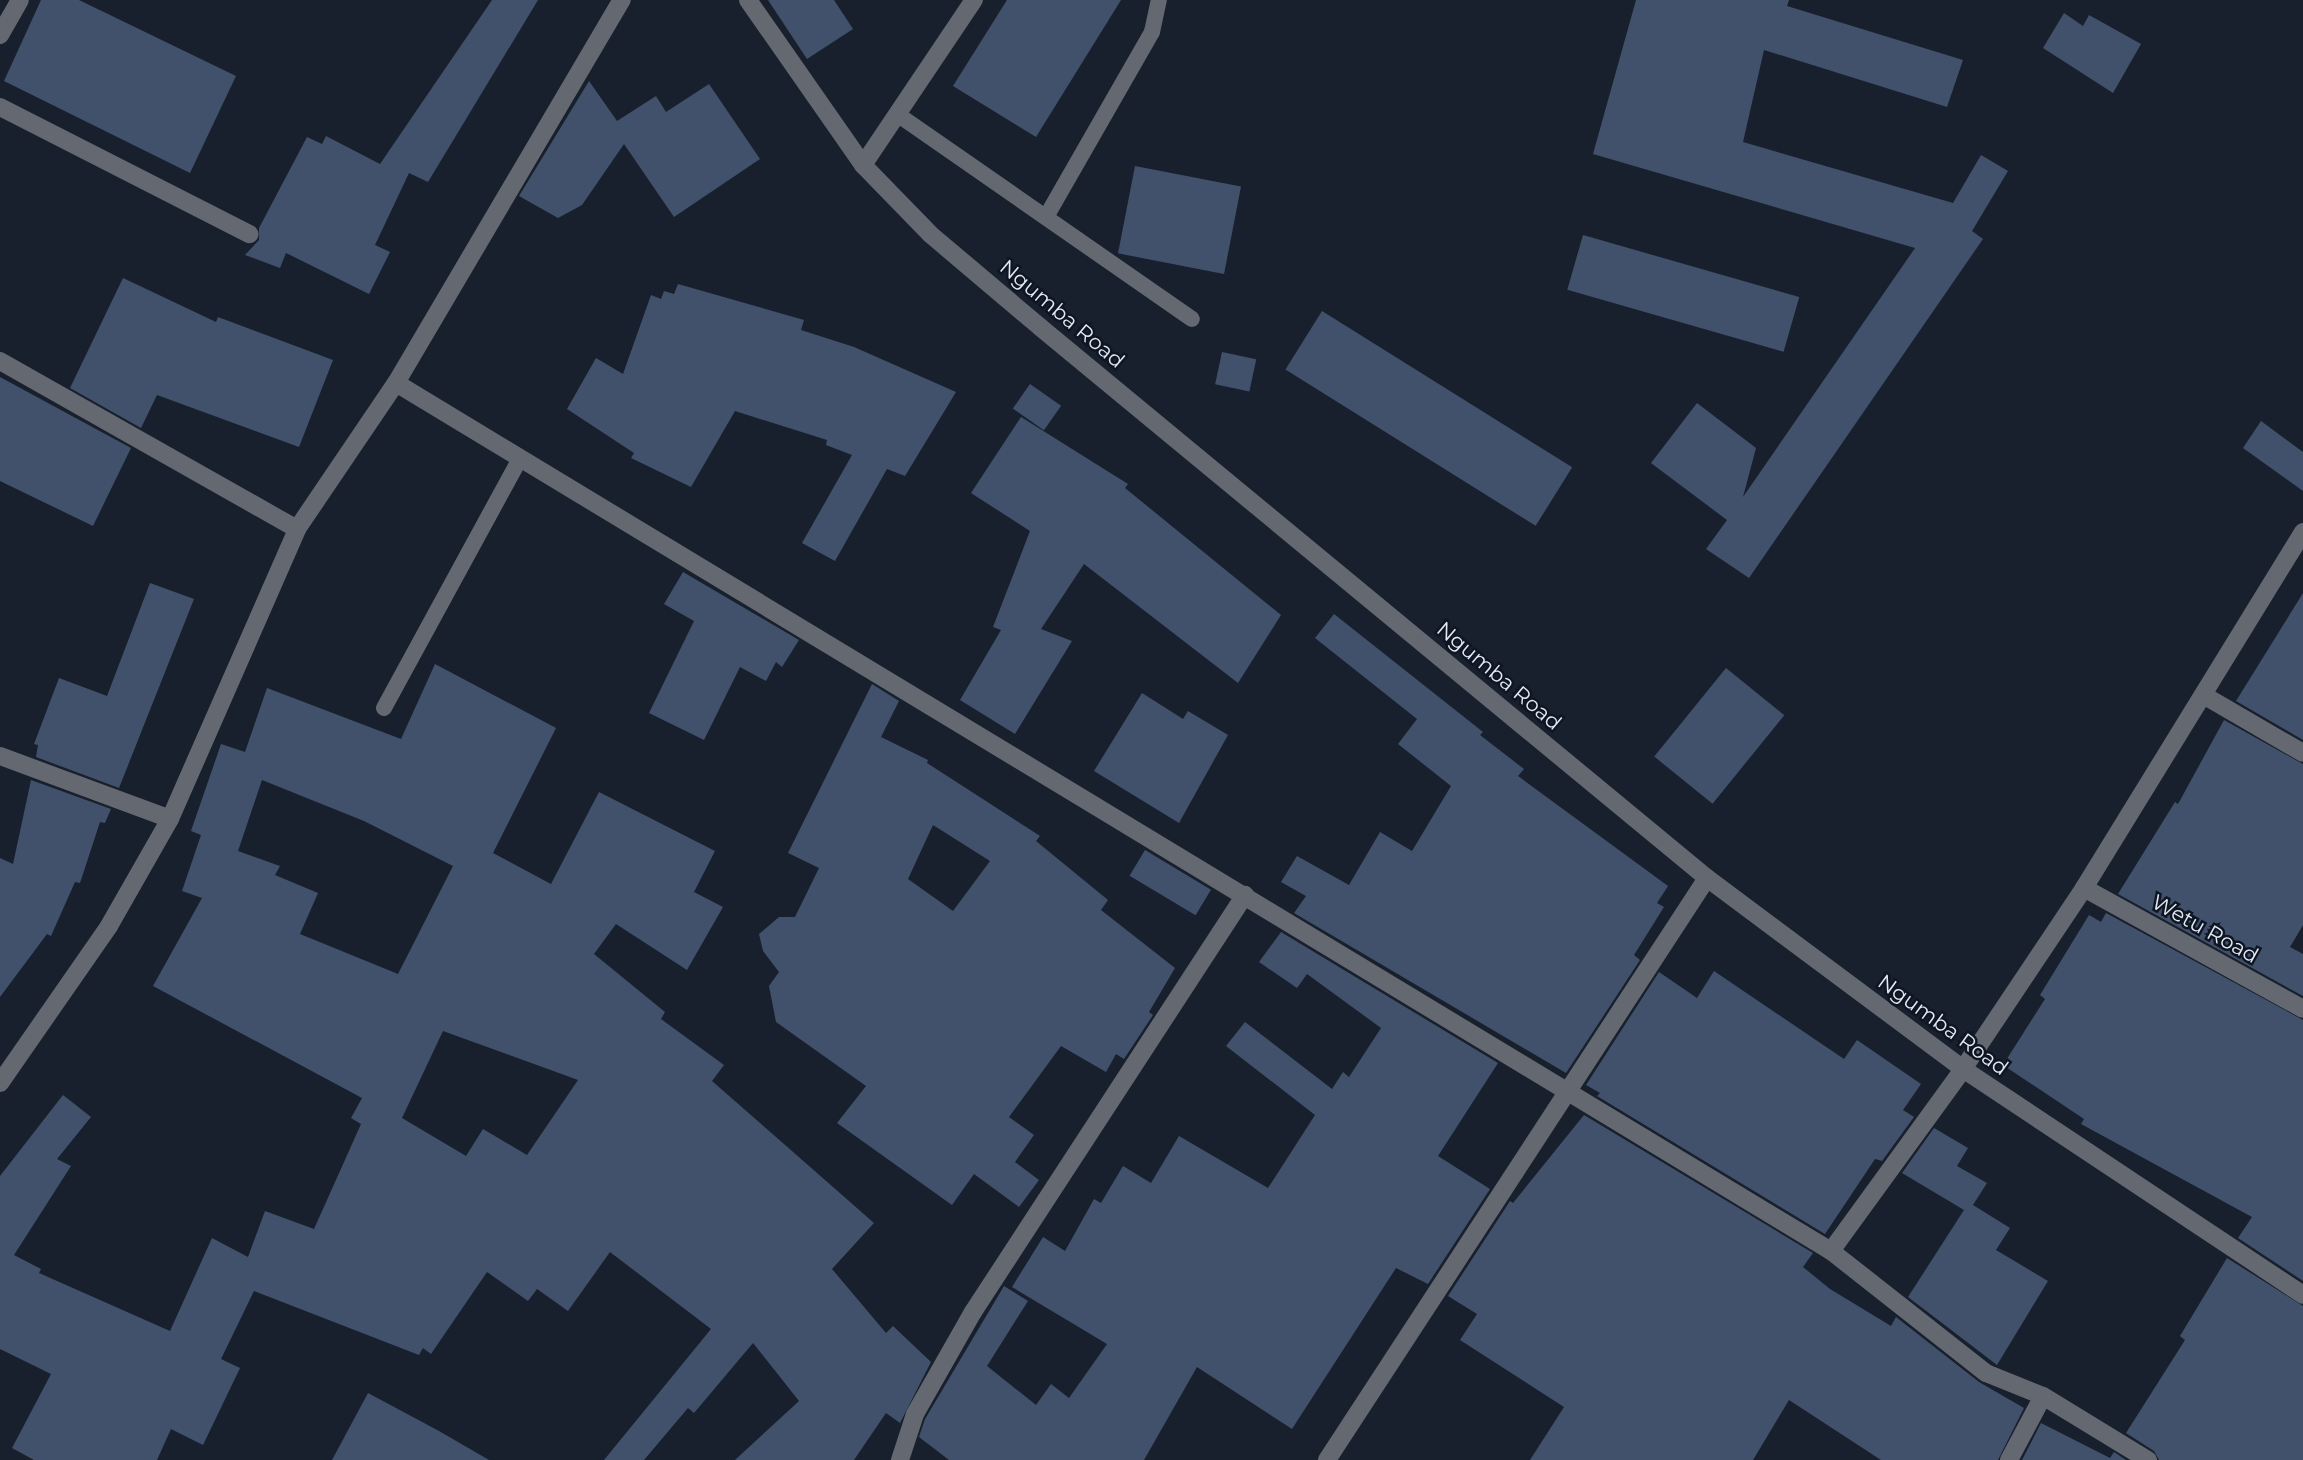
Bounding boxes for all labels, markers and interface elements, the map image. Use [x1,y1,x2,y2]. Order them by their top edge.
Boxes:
street label: Ngumba Road [995,255,1129,373]
street label: Ngumba Road [1432,617,1566,735]
street label: Wetu Road [2147,889,2263,969]
street label: Ngumba Road [1873,969,2013,1081]

